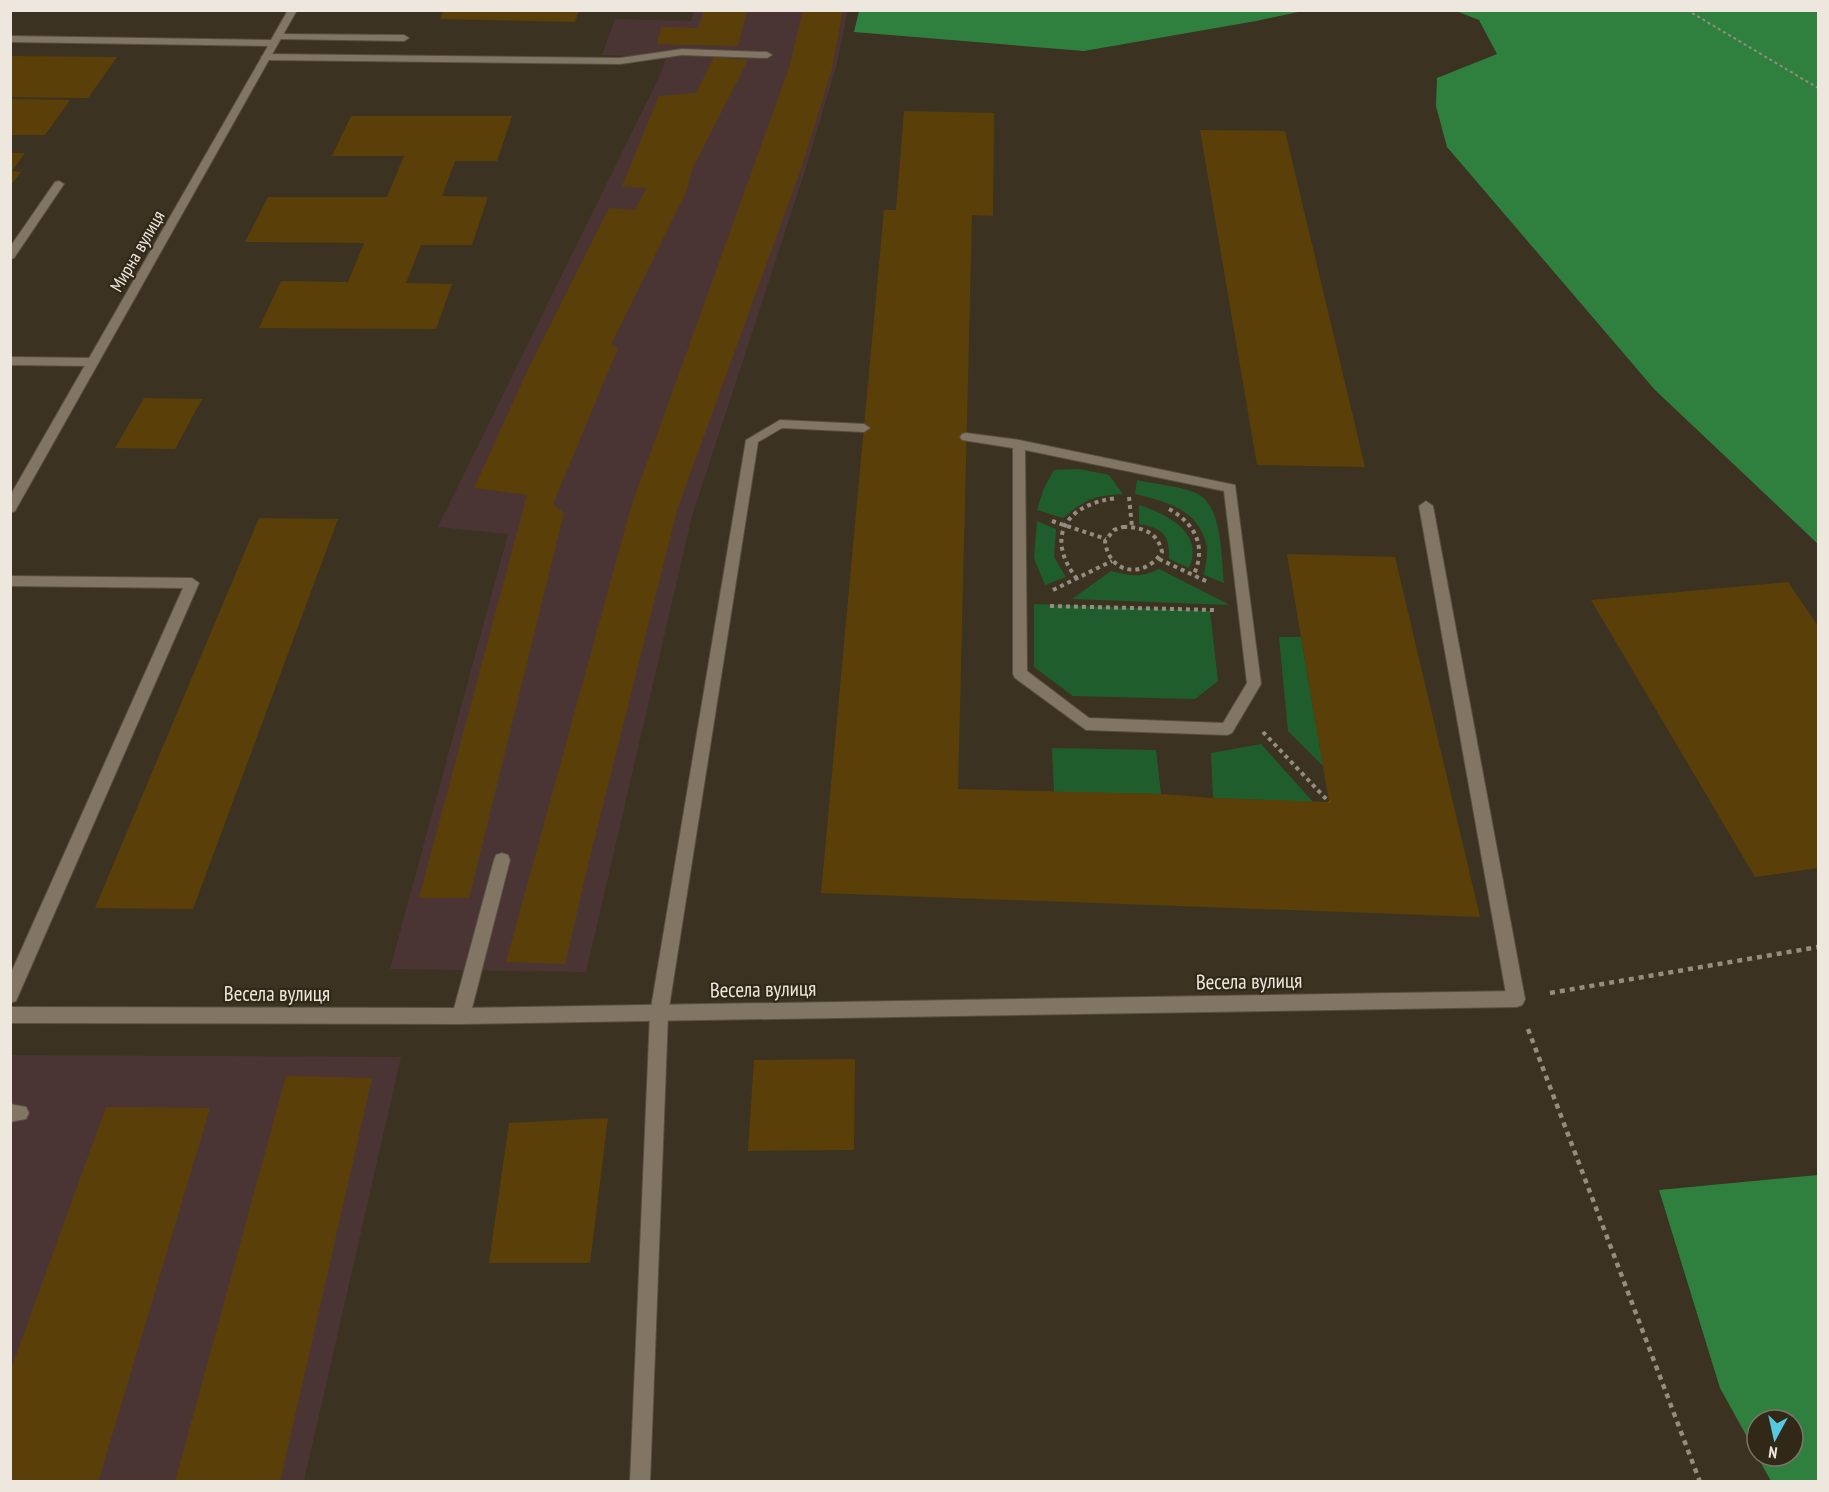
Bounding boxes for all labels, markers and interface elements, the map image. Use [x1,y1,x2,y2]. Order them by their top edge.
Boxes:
street label: Мирна вулиця [105,206,169,296]
street label: Весела вулиця [1196,967,1302,995]
street label: Весела вулиця [710,975,816,1003]
street label: Весела вулиця [224,980,330,1007]
north arrow [1745,1408,1805,1468]
text: N [1767,1442,1779,1463]

